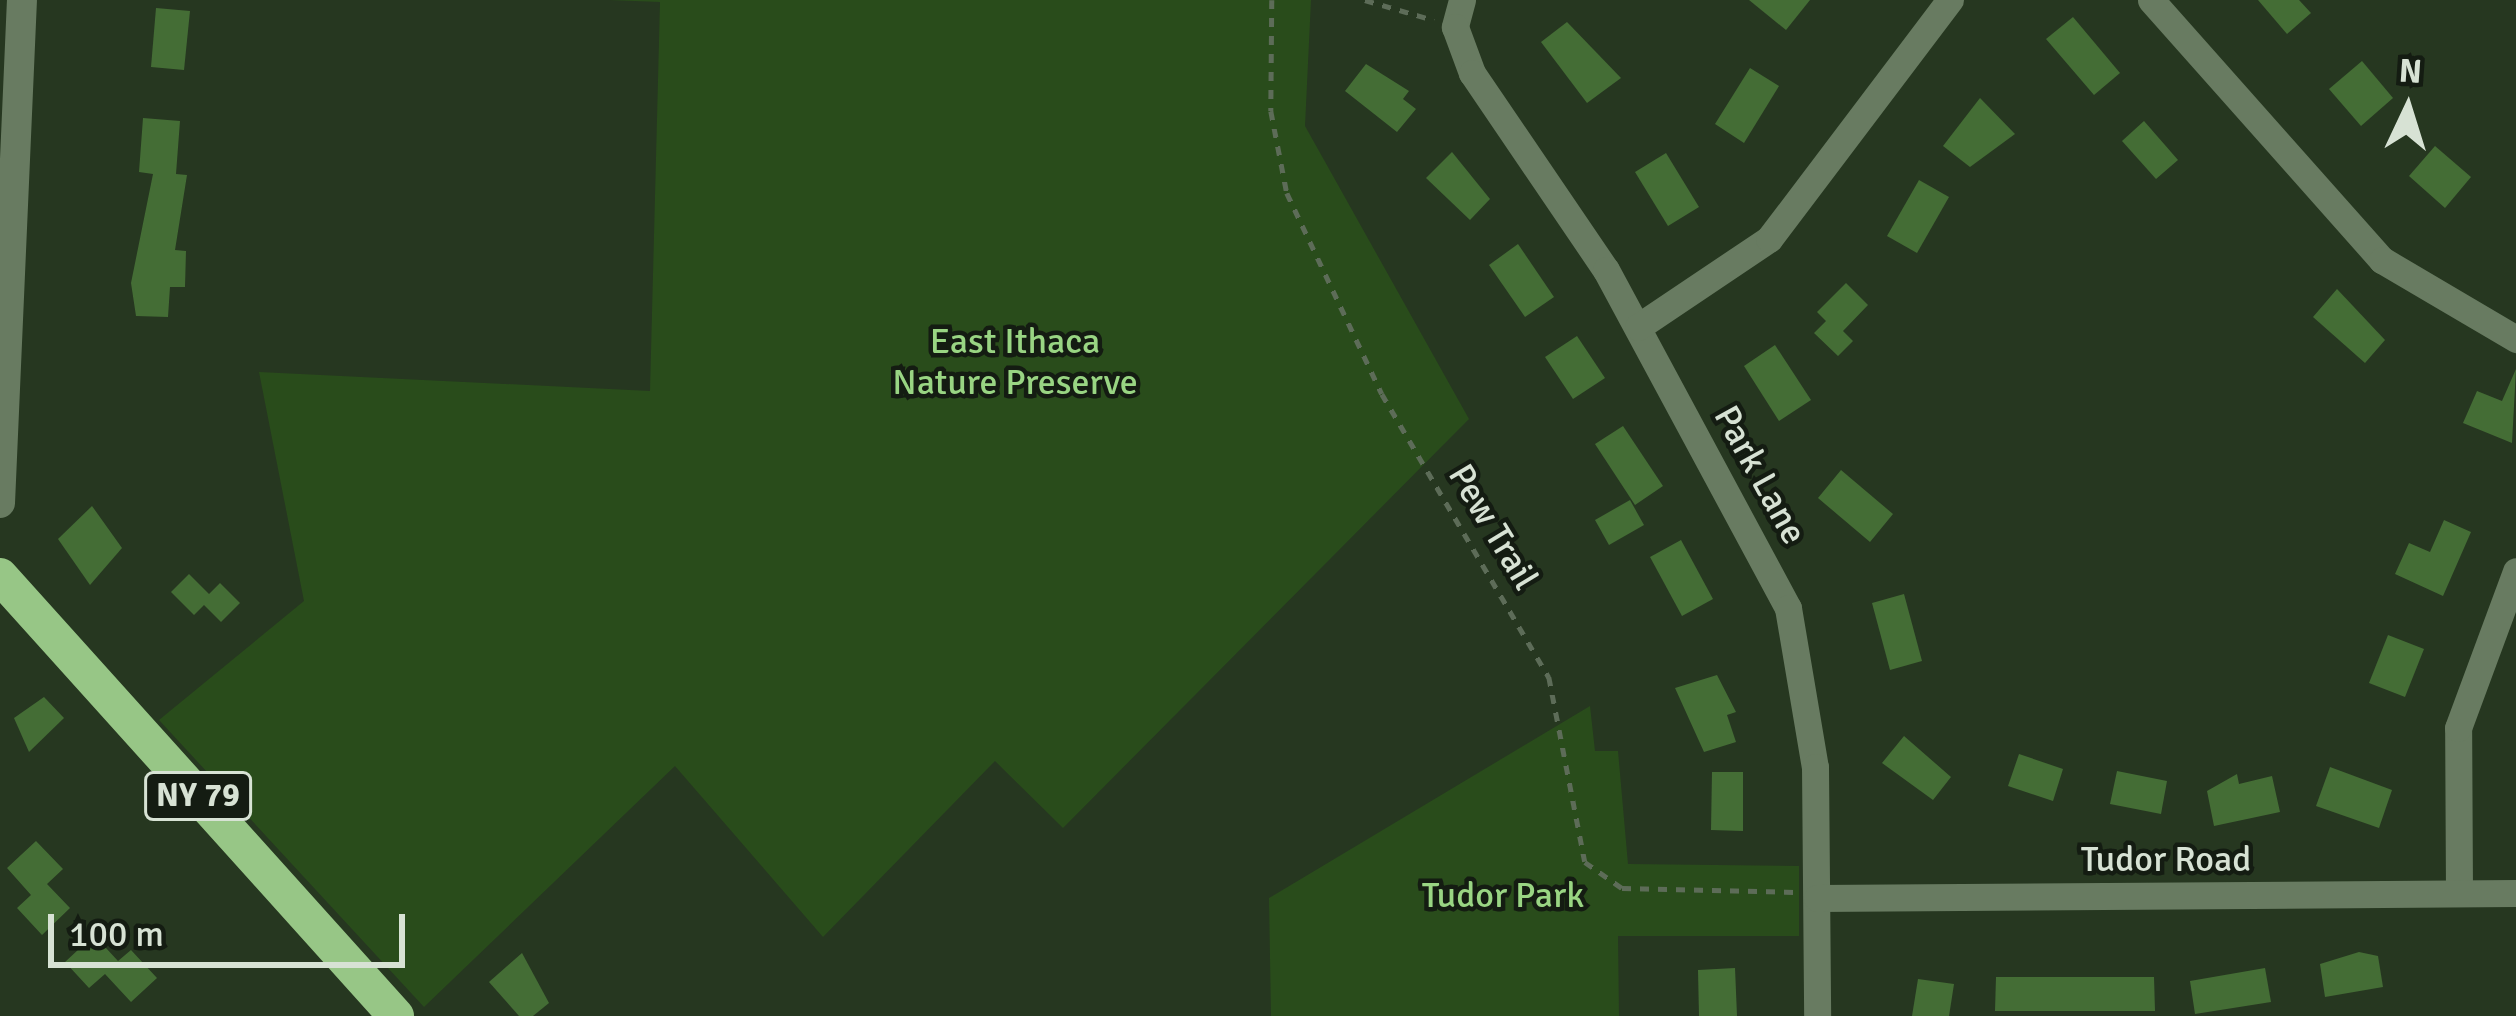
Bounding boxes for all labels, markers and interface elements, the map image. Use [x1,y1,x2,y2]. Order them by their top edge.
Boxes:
north arrow [2348,48,2468,168]
text: N [2398,50,2423,93]
park label: East Ithaca Nature Preserve [892,319,1138,404]
street label: Park Lane [1704,398,1816,552]
street label: Pew Trail [1439,456,1547,598]
road number: NY 79 [144,769,252,823]
street label: Tudor Road [2081,838,2251,882]
park label: Tudor Park [1422,874,1584,918]
scale bar [54,890,411,964]
text: 100 m [69,912,164,957]

